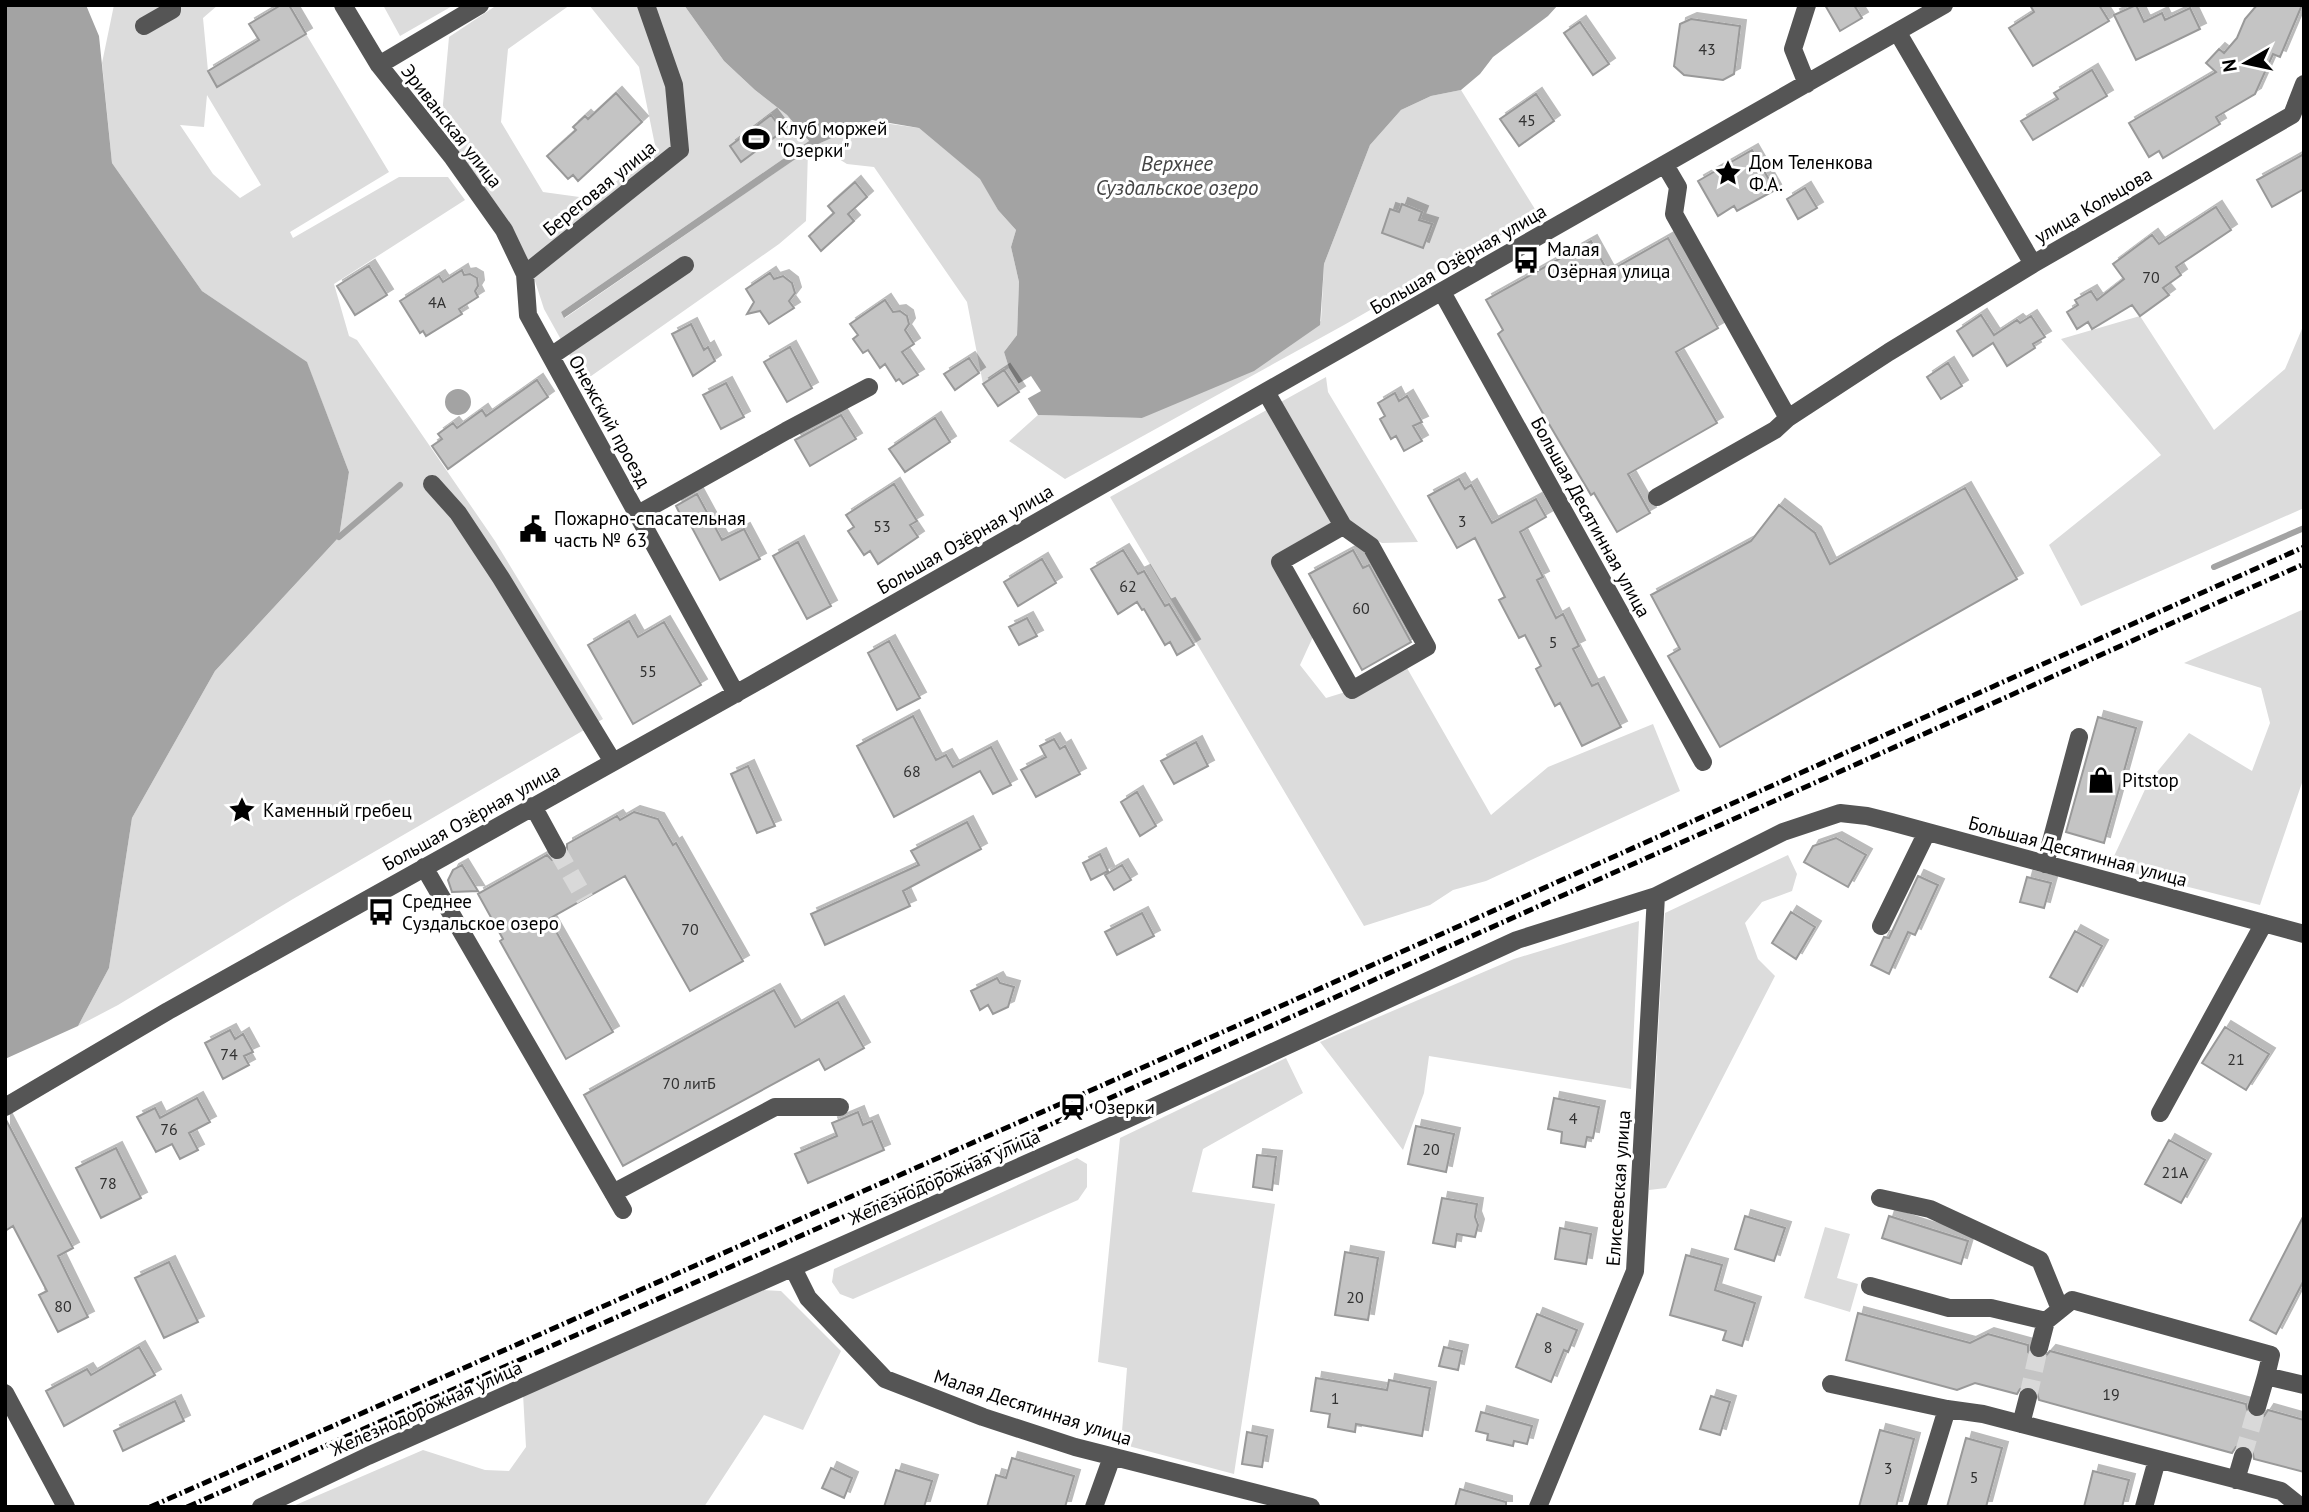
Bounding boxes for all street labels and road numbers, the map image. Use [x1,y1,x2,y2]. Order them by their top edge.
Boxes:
street label: Эриванская улица [396,59,508,193]
street label: Береговая улица [538,135,660,241]
street label: улица Кольцова [2030,162,2156,248]
street label: Большая Озёрная улица [1365,199,1551,319]
street label: Онежский проезд [564,351,656,491]
street label: Большая Десятинная улица [1526,413,1656,621]
street label: Большая Озёрная улица [872,479,1058,599]
street label: Большая Озёрная улица [378,758,564,876]
street label: Большая Десятинная улица [1966,810,2190,892]
street label: Елисеевская улица [1601,1109,1635,1267]
street label: Железнодорожная улица [844,1124,1044,1231]
street label: Железнодорожная улица [326,1355,526,1462]
street label: Малая Десятинная улица [931,1364,1135,1450]

